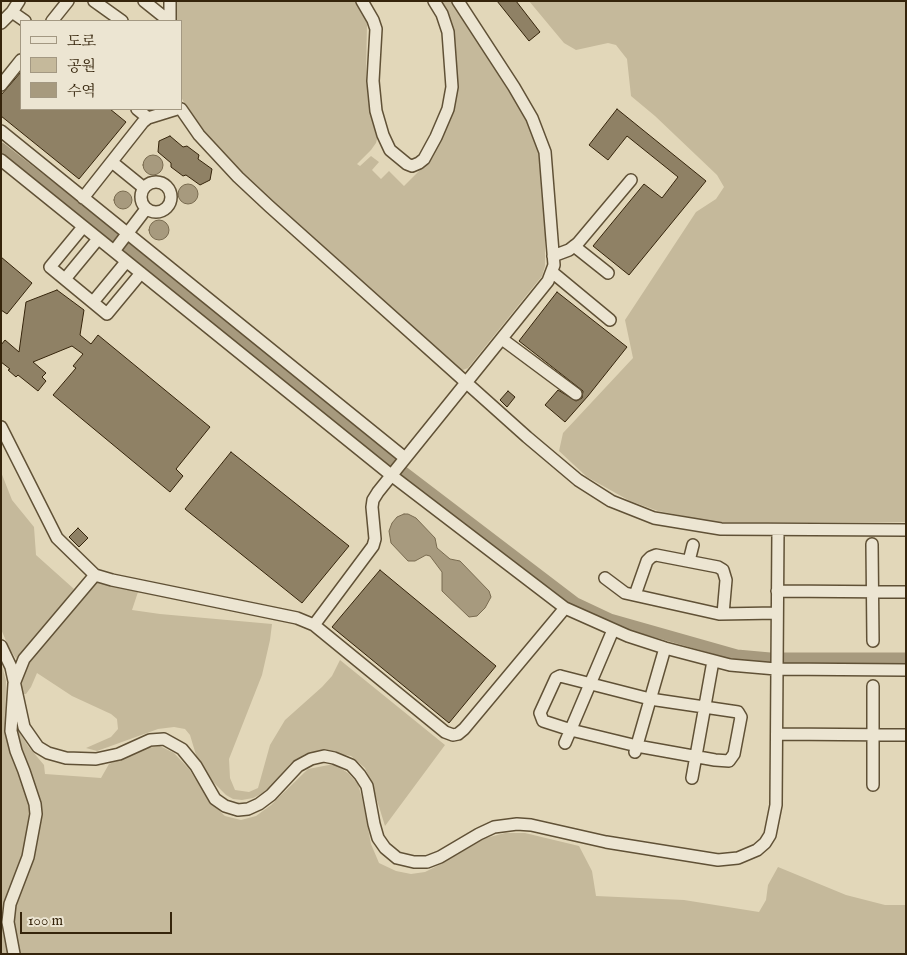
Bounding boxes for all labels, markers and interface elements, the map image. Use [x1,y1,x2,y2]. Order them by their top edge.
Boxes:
legend [20,20,182,110]
text: 도로 [67,32,96,51]
text: 공원 [67,57,96,76]
text: 수역 [67,82,96,101]
scale bar [22,902,175,934]
text: 100 m [28,911,63,930]

